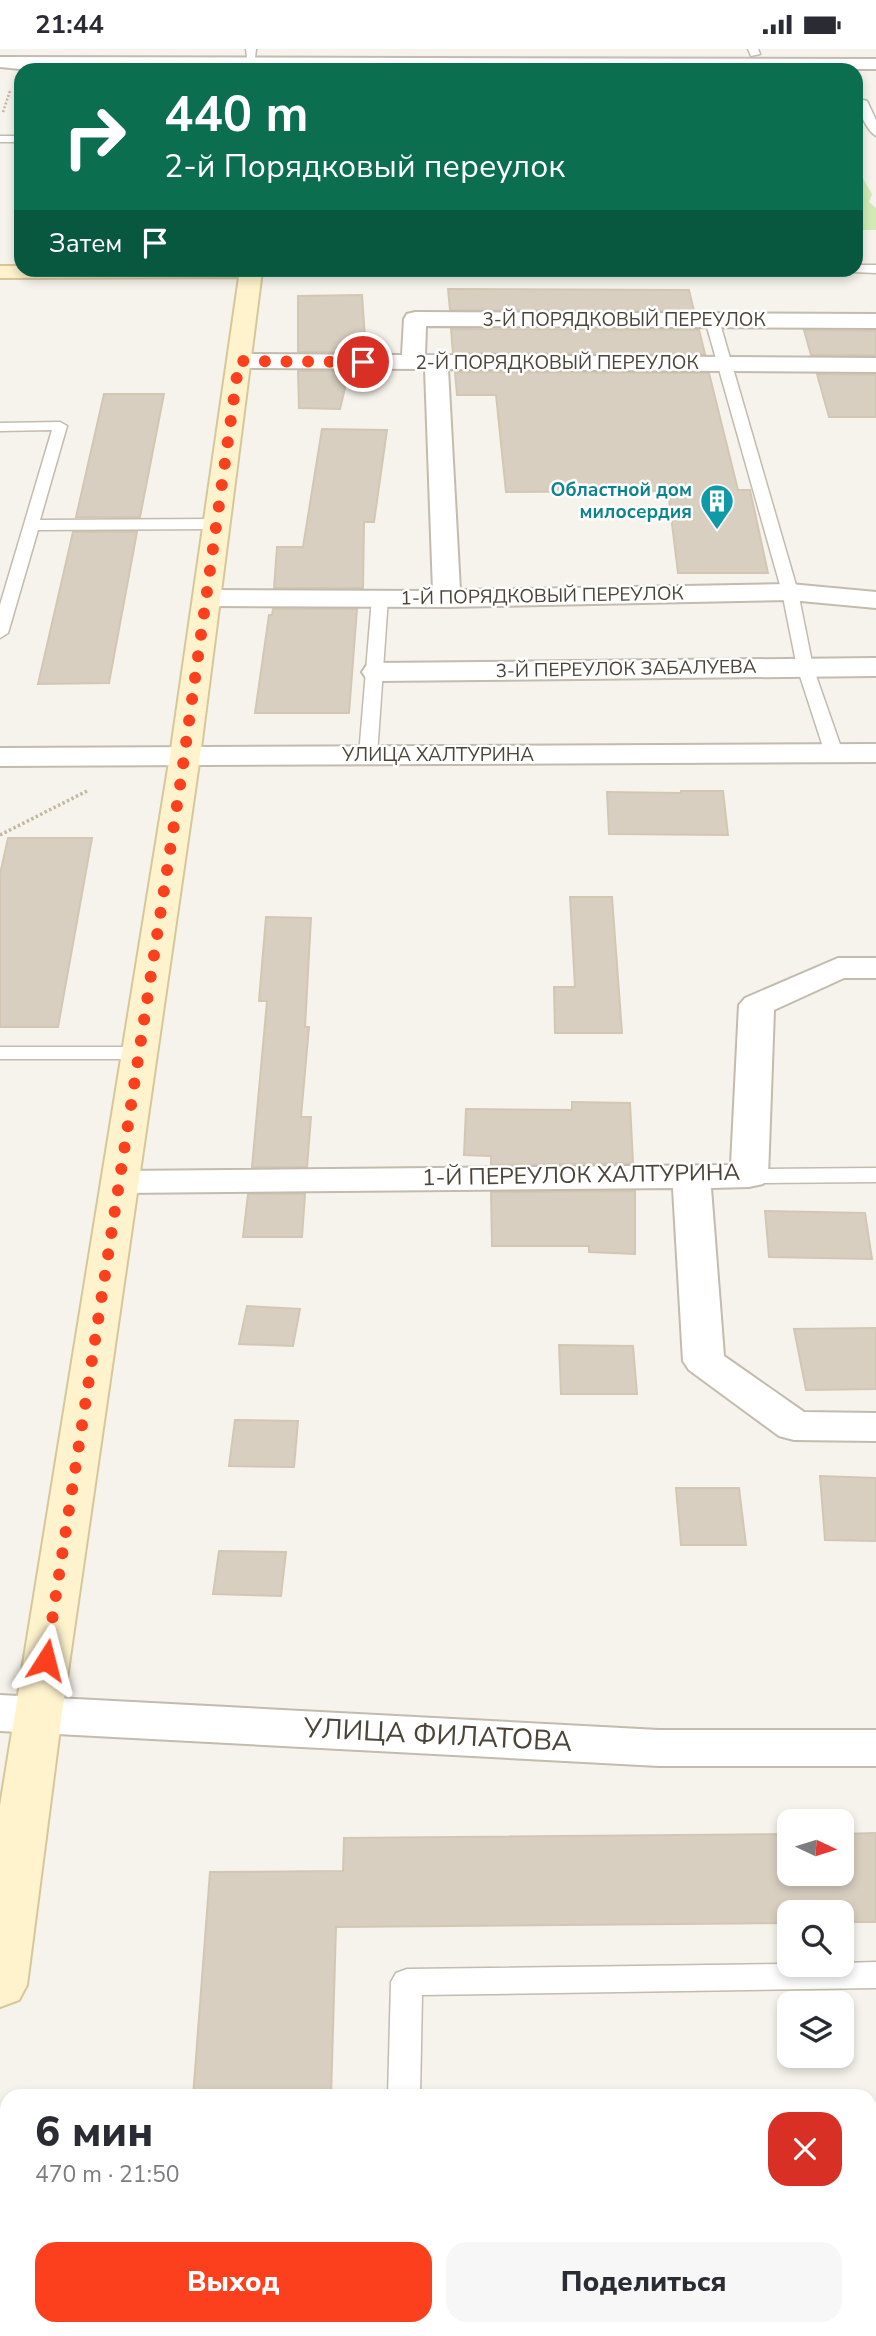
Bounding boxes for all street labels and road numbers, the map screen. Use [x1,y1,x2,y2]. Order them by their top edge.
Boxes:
street label: 3-Й ПОРЯДКОВЫЙ ПЕРЕУЛОК [482,307,766,333]
street label: 2-Й ПОРЯДКОВЫЙ ПЕРЕУЛОК [415,350,699,376]
street label: 1-Й ПОРЯДКОВЫЙ ПЕРЕУЛОК [400,581,684,611]
street label: 3-Й ПЕРЕУЛОК ЗАБАЛУЕВА [495,654,757,684]
street label: УЛИЦА ХАЛТУРИНА [341,742,534,768]
street label: 1-Й ПЕРЕУЛОК ХАЛТУРИНА [422,1157,741,1193]
street label: УЛИЦА ФИЛАТОВА [302,1709,573,1761]

